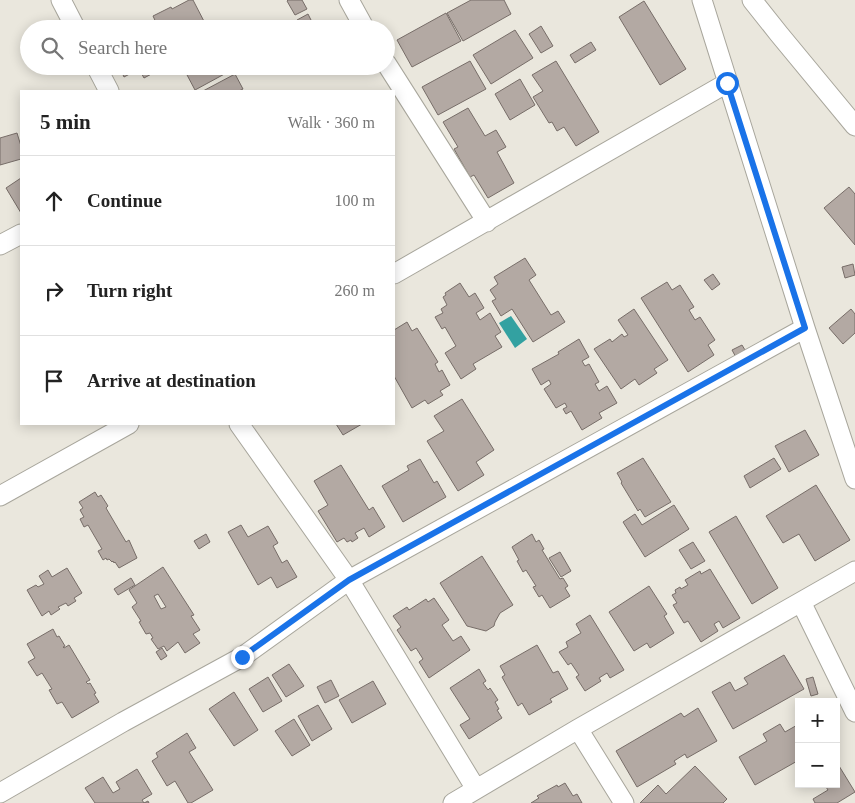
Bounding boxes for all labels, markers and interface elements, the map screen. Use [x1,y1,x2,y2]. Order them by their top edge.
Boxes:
search box [20,20,395,75]
icon: search [38,34,66,62]
text: Search here [78,37,167,58]
route start [716,72,739,95]
text: 5 min [40,110,91,134]
text: Walk · 360 m [288,114,375,131]
icon: ahead [40,187,68,215]
text: Continue [87,190,162,211]
text: 100 m [335,192,375,209]
icon: right [40,277,68,305]
text: Turn right [87,280,172,301]
text: 260 m [335,282,375,299]
icon: arrive [40,367,68,395]
text: Arrive at destination [87,370,256,391]
route end [231,646,254,669]
map controls [795,698,840,788]
button: + [795,698,840,743]
button: − [795,743,840,788]

